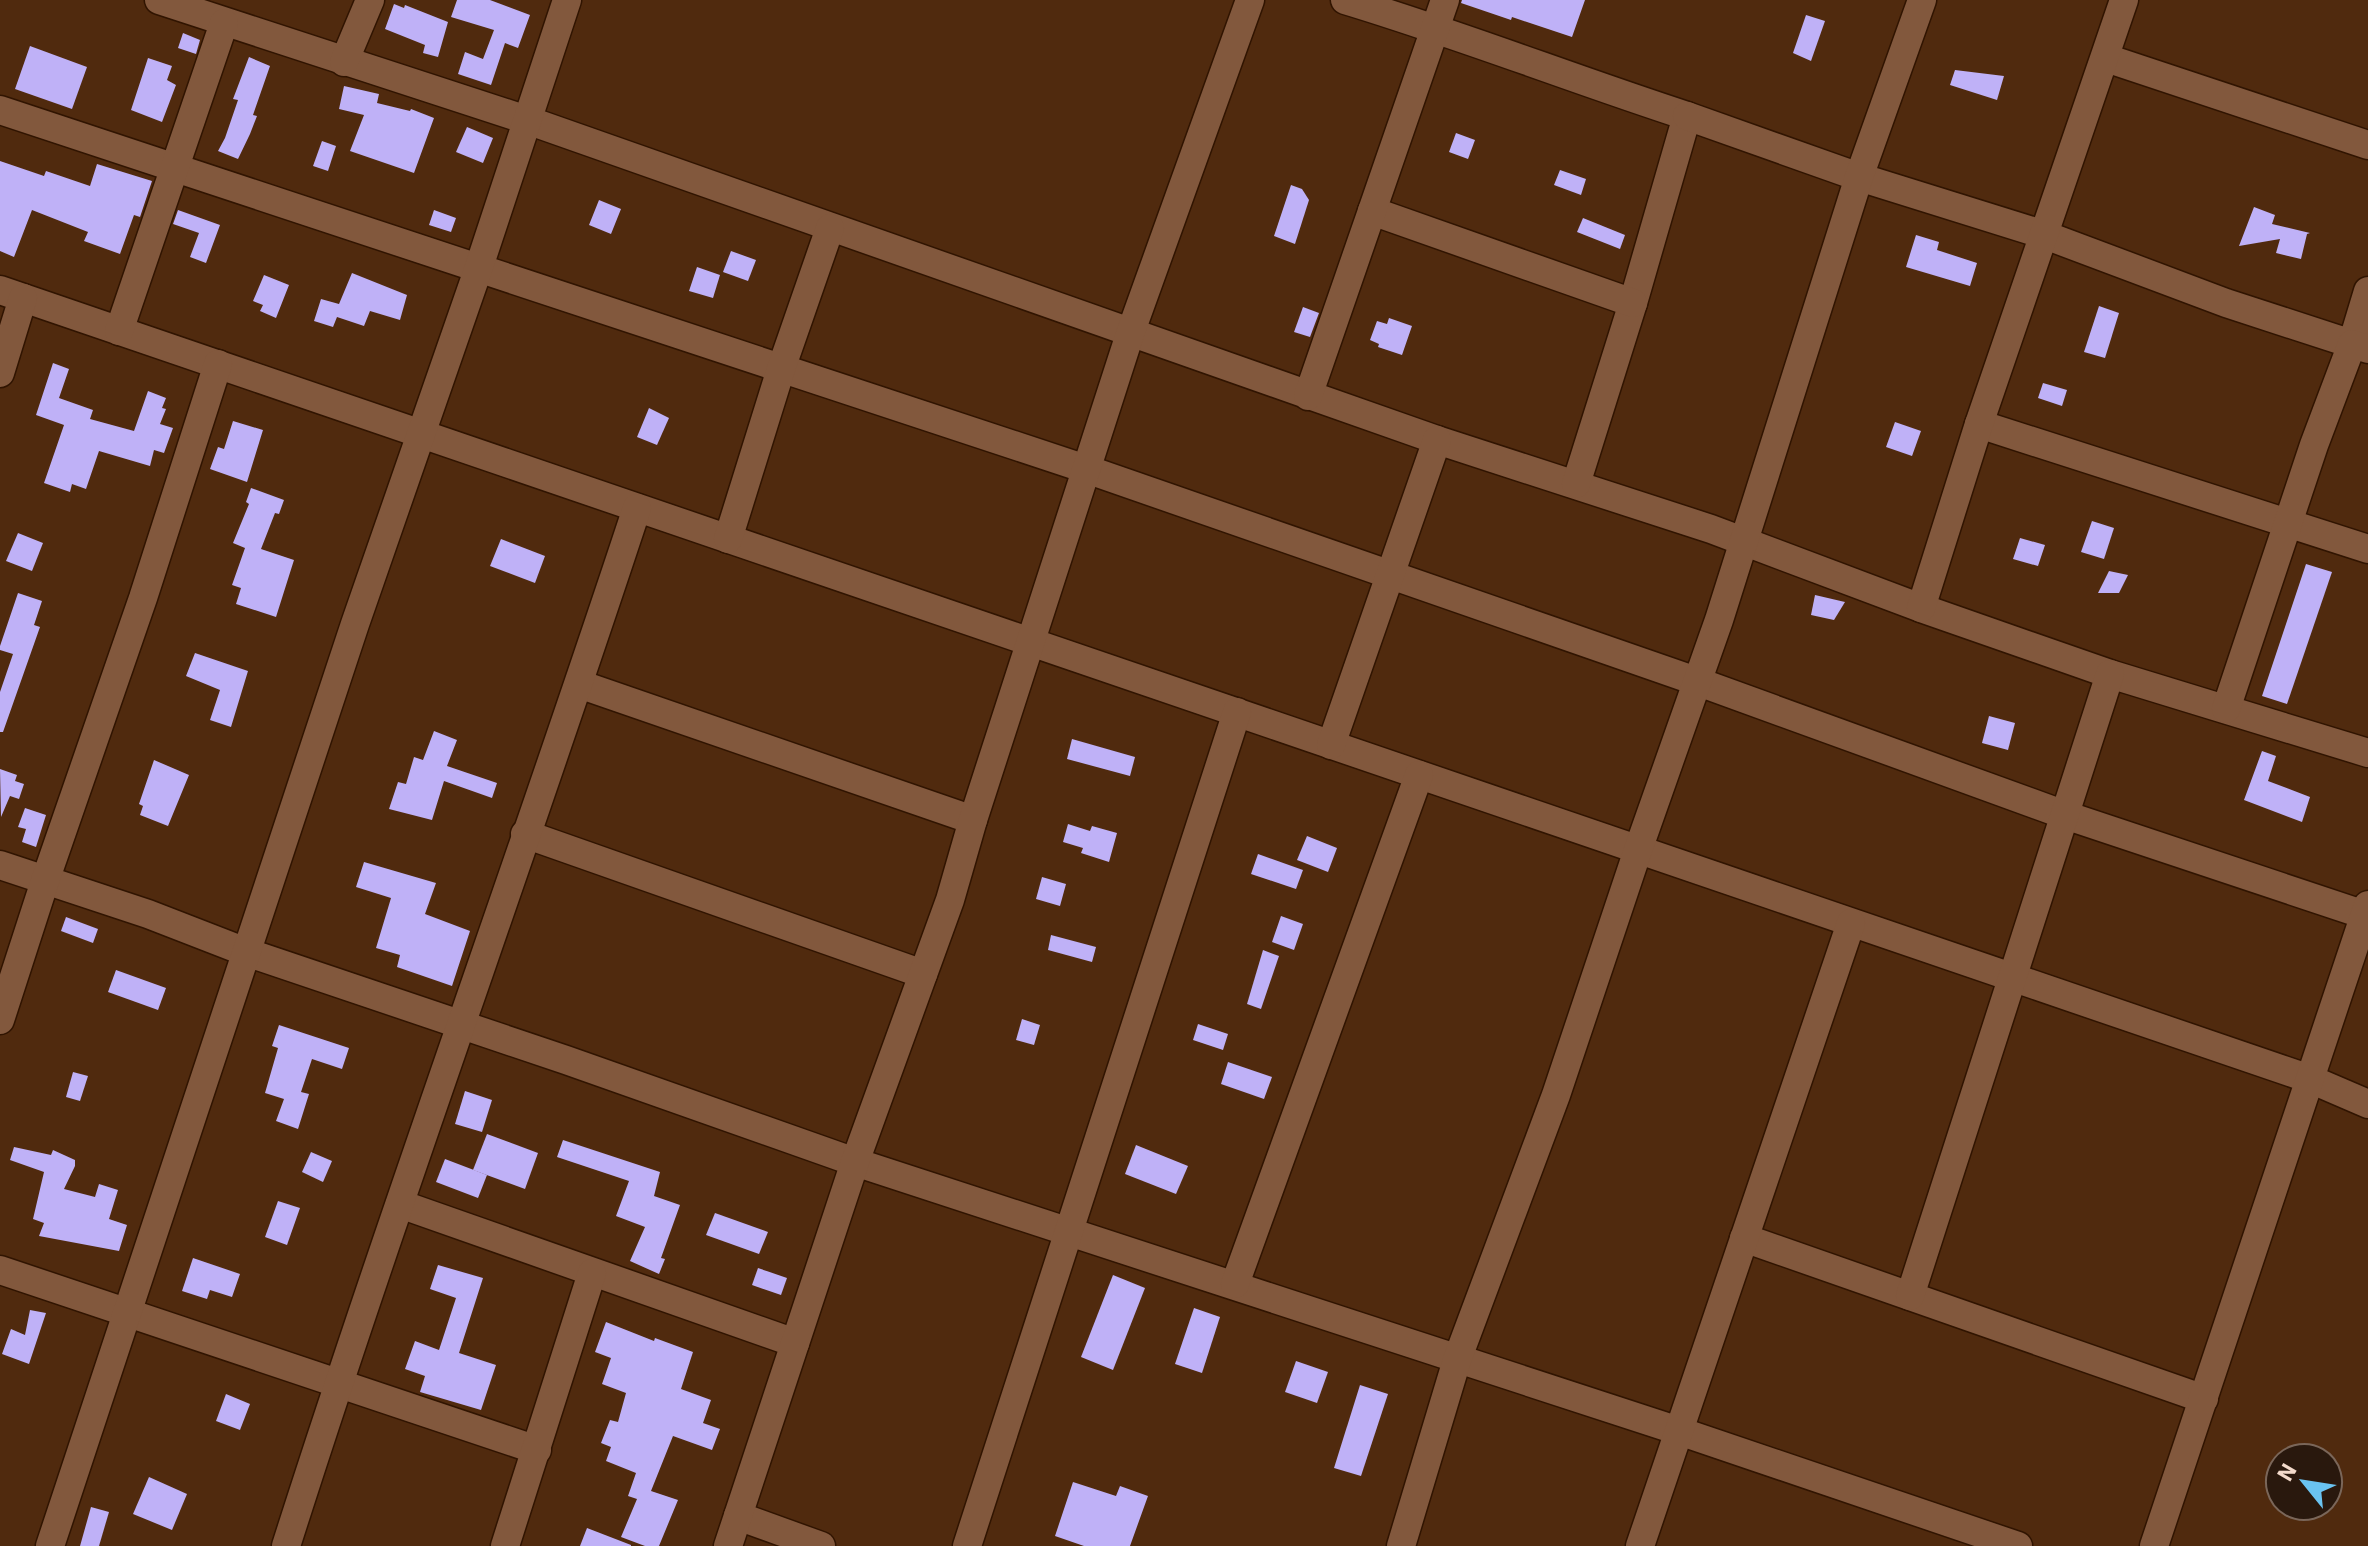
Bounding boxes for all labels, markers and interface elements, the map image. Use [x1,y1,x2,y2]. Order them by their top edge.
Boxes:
north arrow [2264,1442,2344,1522]
text: N [2270,1458,2303,1486]

